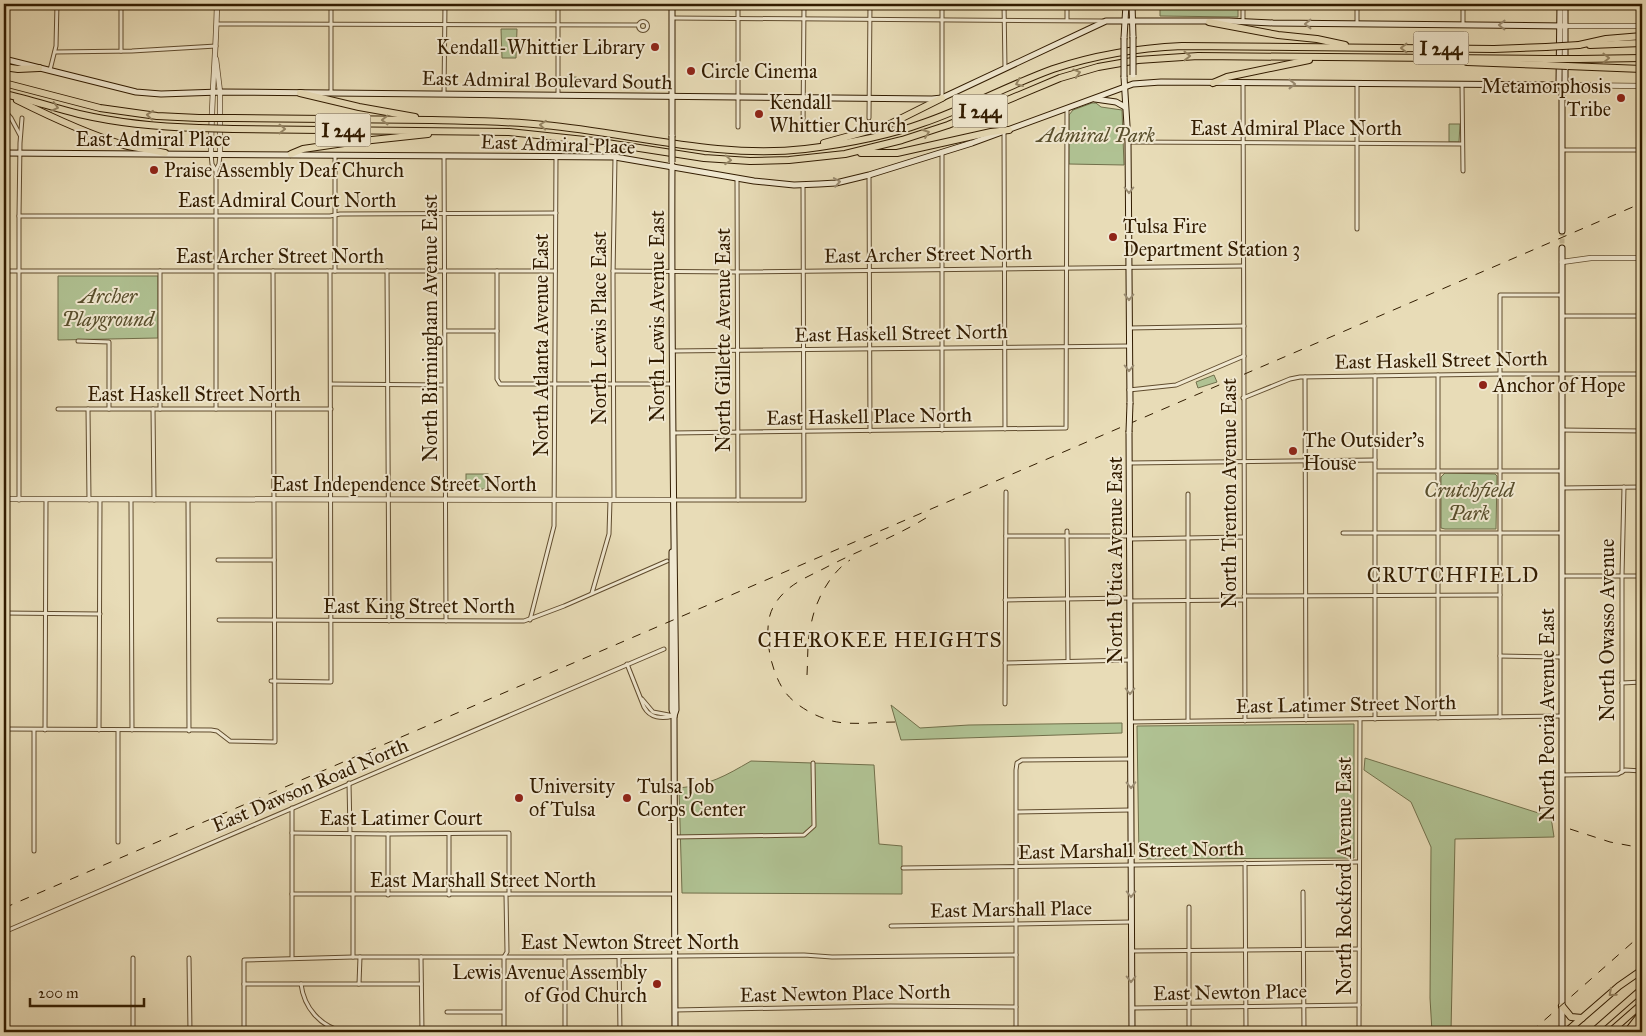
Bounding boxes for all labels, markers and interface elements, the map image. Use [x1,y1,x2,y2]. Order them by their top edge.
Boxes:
one-way arrow [1304,19,1312,29]
one-way arrow [1498,20,1506,30]
road number: I 244 [1414,32,1468,64]
place label: Kendall-Whittier Library [436,35,646,59]
marker: Kendall-Whittier Library [649,41,661,53]
one-way arrow [1400,43,1408,53]
one-way arrow [1184,51,1191,61]
one-way arrow [1602,53,1610,63]
place label: Circle Cinema [701,59,818,83]
marker: Circle Cinema [685,65,697,77]
street label: East Admiral Boulevard South [421,66,673,94]
one-way arrow [1072,68,1080,78]
place label: Metamorphosis Tribe [1481,74,1611,121]
one-way arrow [1015,77,1024,88]
one-way arrow [1288,78,1296,89]
place label: Kendall Whittier Church [769,90,907,137]
marker: Metamorphosis Tribe [1615,92,1627,104]
road number: I 244 [952,94,1008,128]
one-way arrow [50,101,59,112]
marker: Kendall Whittier Church [753,108,765,120]
one-way arrow [146,110,154,121]
road number: I 244 [316,114,370,146]
one-way arrow [381,115,388,125]
street label: East Admiral Place North [1190,116,1402,140]
one-way arrow [539,119,547,130]
park label: Admiral Park [1035,123,1155,147]
one-way arrow [278,124,286,134]
street label: East Admiral Place [76,127,230,151]
street label: East Admiral Place [480,129,636,159]
one-way arrow [921,129,930,139]
one-way arrow [724,154,732,165]
place label: Praise Assembly Deaf Church [164,158,404,182]
marker: Praise Assembly Deaf Church [148,164,160,176]
one-way arrow [832,178,841,188]
one-way arrow [1124,187,1134,195]
street label: East Admiral Court North [178,188,396,212]
street label: North Birmingham Avenue East [418,194,443,462]
street label: North Lewis Avenue East [645,210,669,422]
place label: Tulsa Fire Department Station 3 [1123,214,1300,261]
street label: North Gillette Avenue East [711,228,735,452]
street label: North Lewis Place East [587,231,611,425]
marker: Tulsa Fire Department Station 3 [1107,231,1119,243]
street label: North Atlanta Avenue East [529,233,553,457]
street label: East Archer Street North [824,240,1032,268]
street label: East Archer Street North [176,244,384,268]
park label: Archer Playground [62,284,156,331]
one-way arrow [1124,294,1134,301]
street label: East Haskell Street North [794,319,1008,347]
street label: East Haskell Street North [1334,346,1548,374]
one-way arrow [1124,364,1134,372]
place label: Anchor of Hope [1492,373,1626,397]
street label: North Trenton Avenue East [1217,378,1241,608]
marker: Anchor of Hope [1477,379,1489,391]
street label: East Haskell Street North [87,382,301,406]
street label: East Haskell Place North [766,402,972,430]
place label: The Outsider's House [1303,428,1424,475]
marker: The Outsider's House [1287,445,1299,457]
street label: North Utica Avenue East [1103,456,1127,664]
street label: East Independence Street North [271,472,537,496]
park label: Crutchfield Park [1424,478,1516,525]
street label: North Owasso Avenue [1595,539,1619,721]
district label: CRUTCHFIELD [1367,562,1539,588]
street label: East King Street North [323,594,515,619]
street label: North Peoria Avenue East [1535,608,1559,822]
district label: CHEROKEE HEIGHTS [757,627,1003,653]
one-way arrow [1125,688,1135,695]
street label: East Latimer Street North [1236,690,1456,718]
street label: East Dawson Road North [208,733,412,837]
street label: North Rockford Avenue East [1332,757,1356,995]
place label: University of Tulsa [529,774,615,821]
place label: Tulsa Job Corps Center [637,774,746,821]
one-way arrow [1126,781,1136,789]
marker: University of Tulsa [513,792,525,804]
marker: Tulsa Job Corps Center [621,792,633,804]
street label: East Latimer Court [319,806,483,830]
street label: East Marshall Street North [1018,836,1244,864]
street label: East Marshall Street North [370,868,596,892]
one-way arrow [1126,890,1136,898]
street label: East Marshall Place [930,896,1092,922]
street label: East Newton Street North [521,930,739,954]
place label: Lewis Avenue Assembly of God Church [452,960,648,1007]
scale bar [30,976,144,1008]
one-way arrow [1126,976,1136,984]
marker: Lewis Avenue Assembly of God Church [651,978,663,990]
street label: East Newton Place North [739,979,951,1007]
street label: East Newton Place [1153,979,1307,1005]
text: 200 m [38,984,79,1002]
one-way arrow [1608,987,1617,996]

